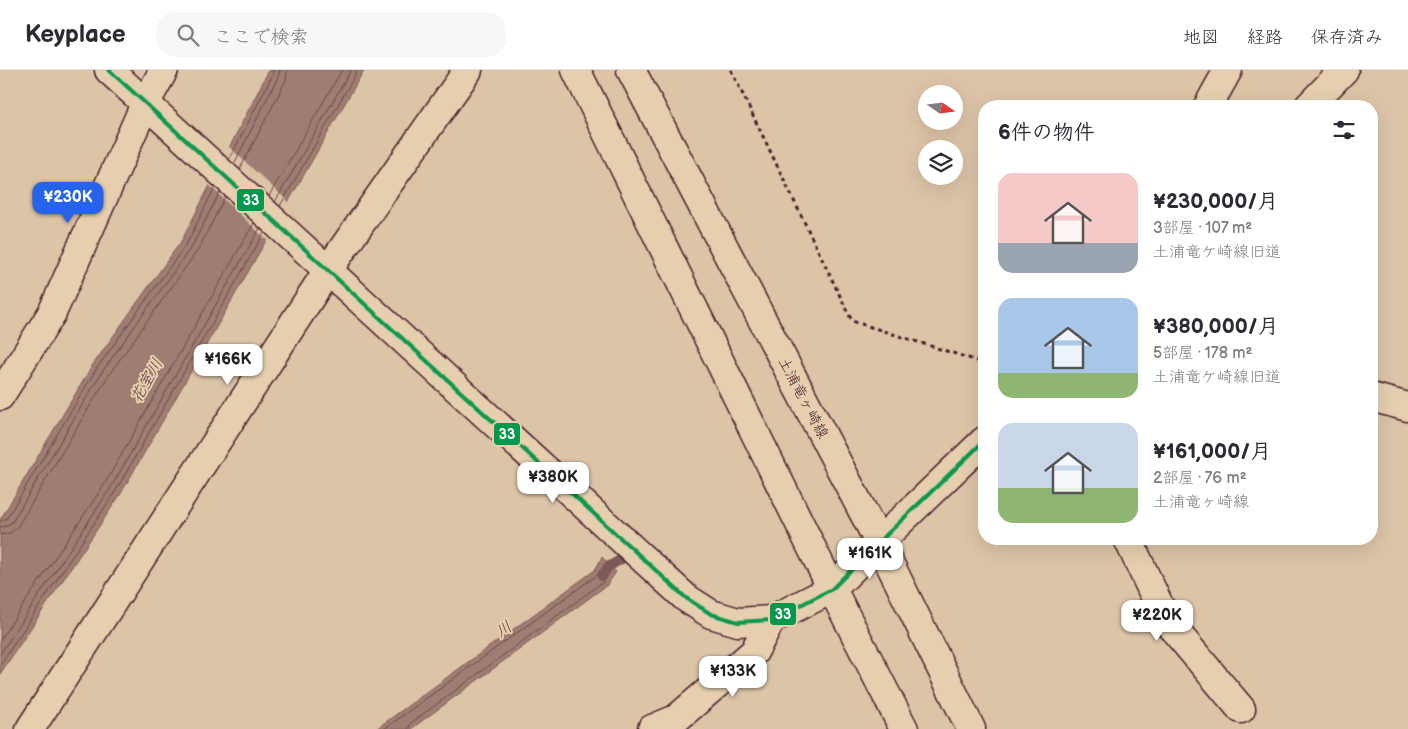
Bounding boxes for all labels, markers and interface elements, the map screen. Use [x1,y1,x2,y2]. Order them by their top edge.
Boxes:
search box [156,12,506,57]
text: Keyplace [25,20,126,49]
icon: search [174,21,202,49]
text: ここで検索 [214,26,309,49]
text: 地図 [1183,27,1219,48]
text: 経路 [1247,27,1283,48]
text: 保存済み [1311,27,1383,48]
north arrow [918,85,962,130]
map controls [918,85,963,185]
icon: filters [1330,116,1358,144]
text: 6件の物件 [998,120,1095,145]
button: layers [918,140,963,185]
pin: ¥230K [33,182,103,224]
text: ¥230K [43,188,93,207]
line badge: 33 [236,188,265,212]
text: ¥230,000/月 [1153,189,1278,214]
text: 33 [243,192,259,209]
icon: home [1038,193,1098,253]
text: 3部屋 · 107 m² [1153,219,1252,238]
text: 土浦竜ケ崎線旧道 [1153,243,1281,262]
text: ¥380,000/月 [1153,314,1279,339]
icon: home [1038,318,1098,378]
pin: ¥166K [193,344,263,386]
text: 5部屋 · 178 m² [1153,344,1252,363]
text: ¥166K [205,350,251,369]
street label: 土浦竜ヶ崎線 [773,354,833,442]
water label: 花室川 [127,355,167,407]
text: 土浦竜ケ崎線旧道 [1153,368,1281,387]
line badge: 33 [493,422,521,446]
text: 33 [499,426,515,443]
text: ¥161,000/月 [1153,439,1271,464]
icon: home [1038,443,1098,503]
pin: ¥380K [518,462,588,504]
text: ¥380K [528,468,578,487]
text: 2部屋 · 76 m² [1153,469,1247,488]
text: 土浦竜ヶ崎線 [1153,493,1249,512]
pin: ¥161K [835,538,905,580]
text: ¥161K [848,544,892,563]
pin: ¥220K [1122,600,1192,642]
line badge: 33 [769,602,797,626]
text: 33 [775,606,791,623]
text: ¥220K [1132,606,1182,625]
water label: 川 [492,618,516,642]
pin: ¥133K [698,656,768,698]
text: ¥133K [710,662,756,681]

